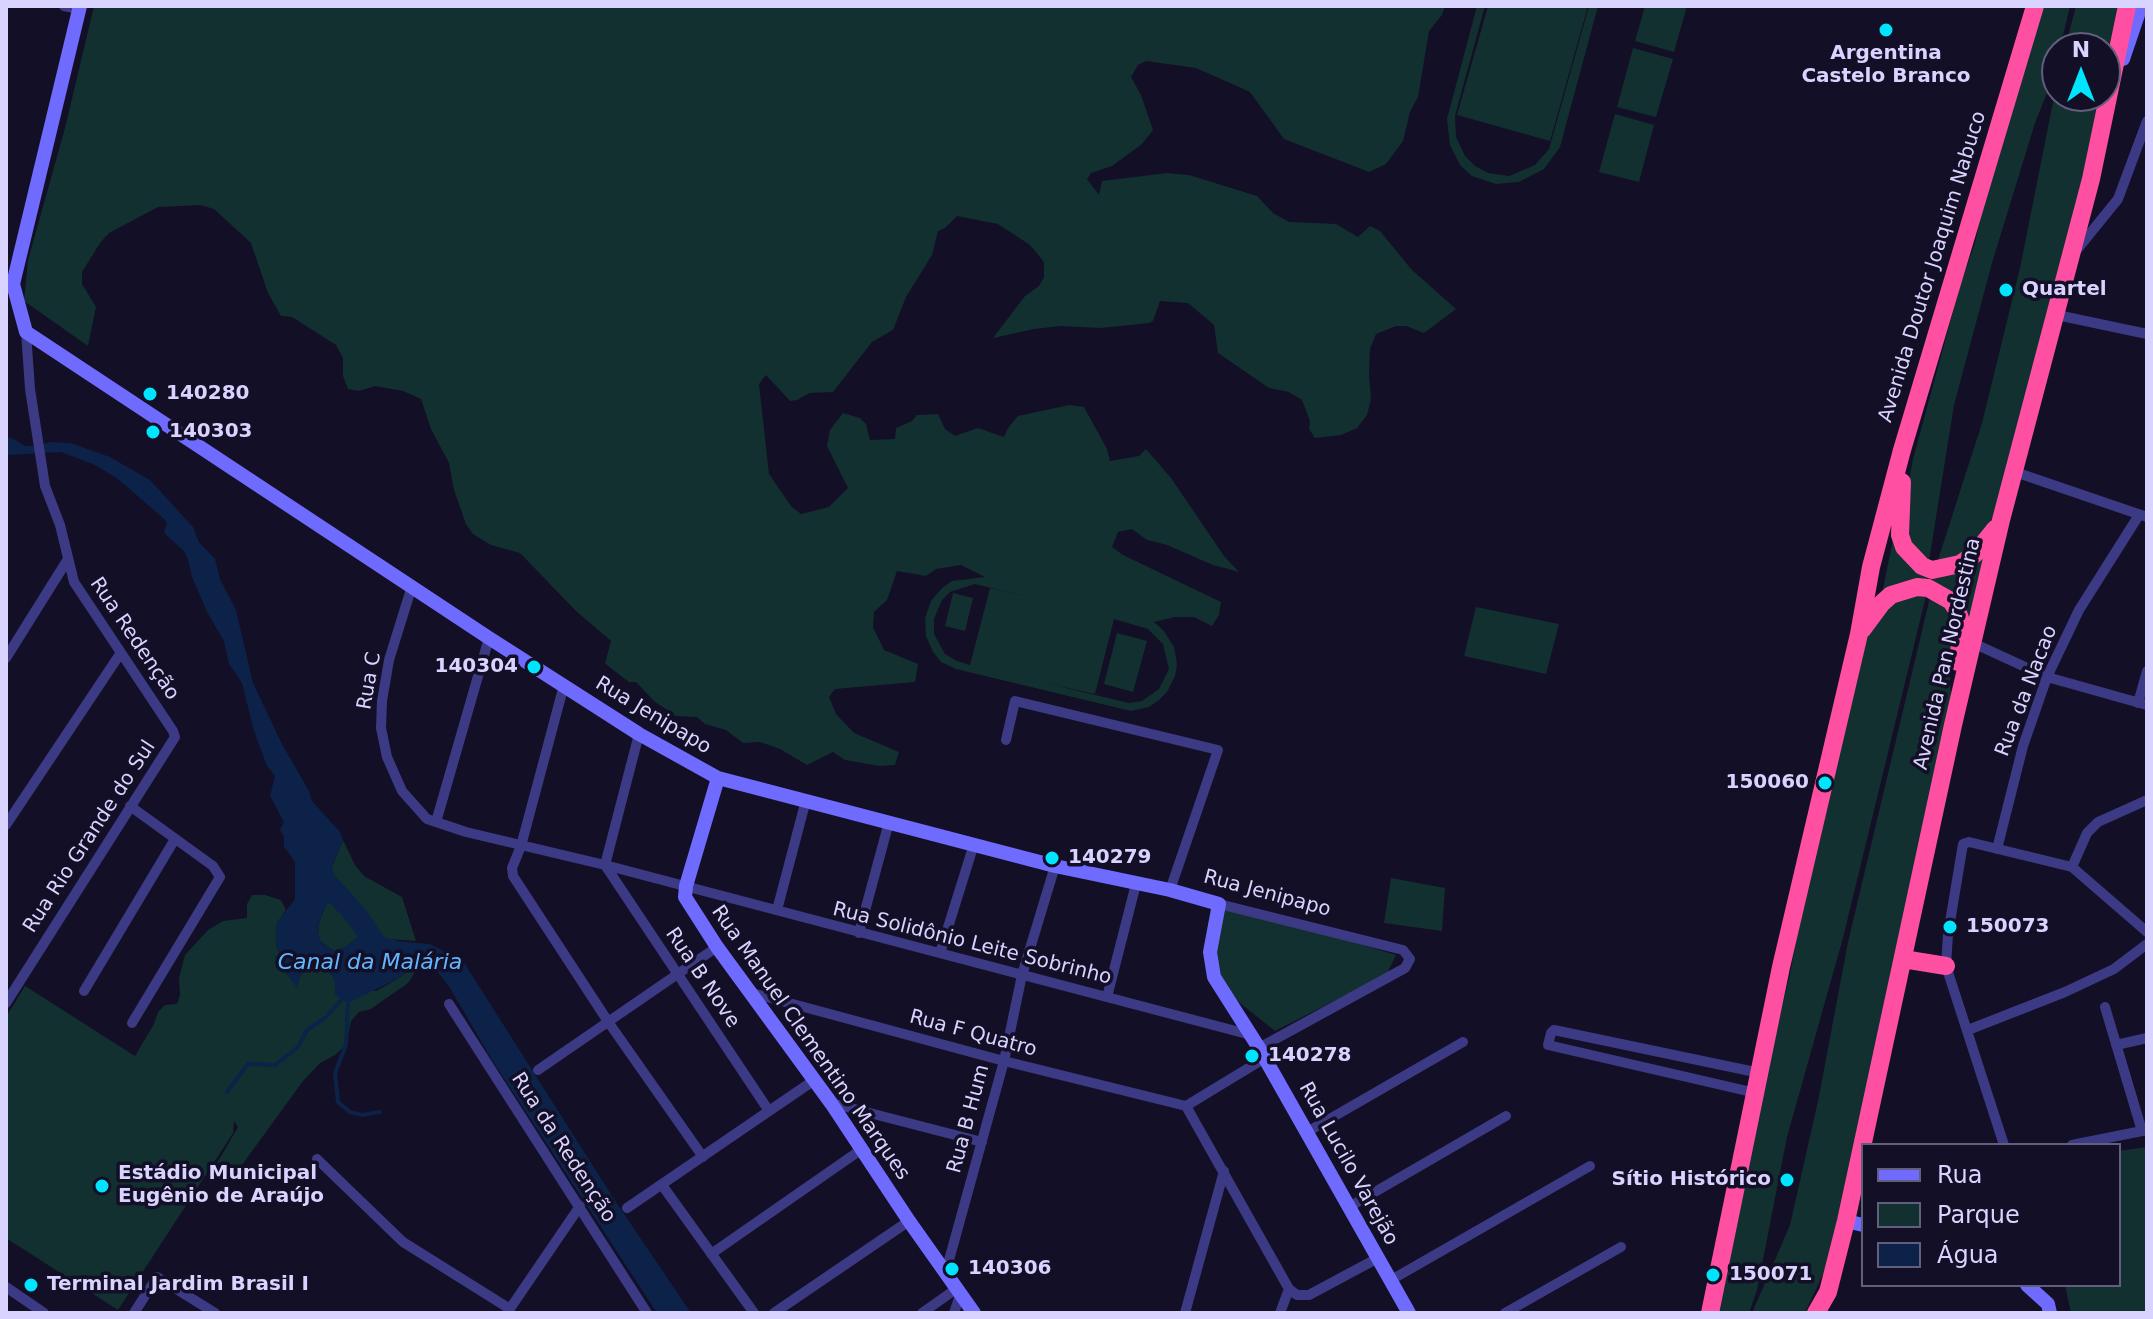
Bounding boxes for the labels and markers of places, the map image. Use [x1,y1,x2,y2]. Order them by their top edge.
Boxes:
marker: Argentina Castelo Branco [1877,21,1895,39]
place label: Argentina Castelo Branco [1801,42,1971,89]
place label: Quartel [2022,278,2107,302]
marker: Quartel [1997,281,2015,299]
place label: 140280 [166,382,249,406]
marker: 140280 [141,385,159,403]
place label: 140303 [169,420,252,444]
marker: 140303 [144,423,162,441]
place label: 140304 [435,655,518,679]
marker: 140304 [525,658,543,676]
place label: 150060 [1726,771,1809,795]
marker: 150060 [1816,774,1834,792]
place label: 140279 [1068,846,1151,870]
marker: 140279 [1043,849,1061,867]
place label: 150073 [1966,915,2049,939]
marker: 150073 [1941,918,1959,936]
place label: 140278 [1268,1044,1351,1068]
marker: 140278 [1243,1047,1261,1065]
place label: Estádio Municipal Eugênio de Araújo [118,1162,324,1209]
place label: Sítio Histórico [1612,1168,1771,1192]
marker: Sítio Histórico [1778,1171,1796,1189]
marker: Estádio Municipal Eugênio de Araújo [93,1177,111,1195]
place label: 140306 [968,1257,1051,1281]
marker: 140306 [943,1260,961,1278]
place label: 150071 [1729,1263,1812,1287]
marker: 150071 [1704,1266,1722,1284]
place label: Terminal Jardim Brasil I [47,1273,309,1297]
marker: Terminal Jardim Brasil I [22,1276,40,1294]

